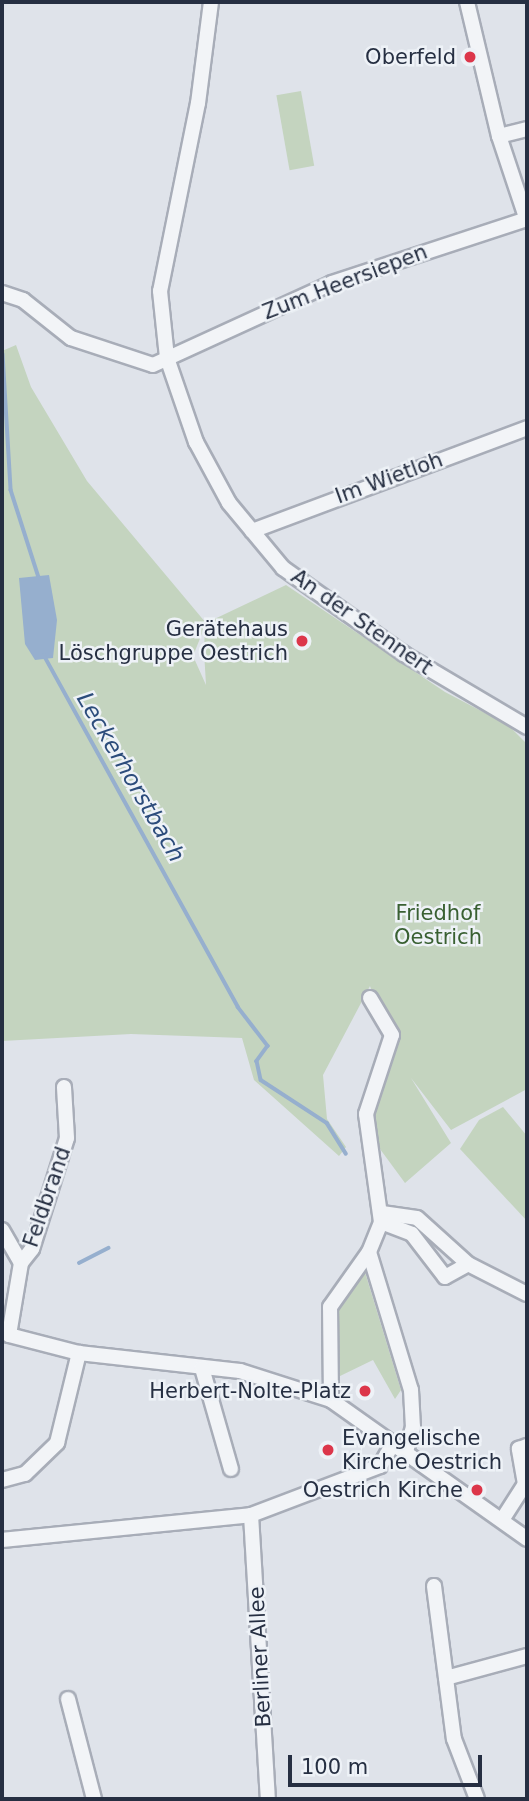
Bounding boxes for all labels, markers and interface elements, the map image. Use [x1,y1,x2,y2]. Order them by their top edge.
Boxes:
place label: Oberfeld [365,44,456,70]
marker: Oberfeld [462,49,478,65]
street label: Zum Heersiepen [259,239,431,325]
street label: Im Wietloh [332,447,446,509]
street label: An der Stennert [286,564,438,680]
place label: Gerätehaus Löschgruppe Oestrich [59,616,288,666]
marker: Gerätehaus Löschgruppe Oestrich [294,633,310,649]
water label: Leckerhorstbach [71,687,191,867]
park label: Friedhof Oestrich [394,900,482,950]
street label: Feldbrand [18,1144,76,1250]
place label: Herbert-Nolte-Platz [149,1378,351,1404]
marker: Herbert-Nolte-Platz [357,1383,373,1399]
place label: Evangelische Kirche Oestrich [342,1425,502,1475]
marker: Evangelische Kirche Oestrich [320,1442,336,1458]
place label: Oestrich Kirche [303,1477,463,1503]
marker: Oestrich Kirche [469,1482,485,1498]
street label: Berliner Allee [244,1586,276,1728]
scale bar [291,1742,485,1786]
text: 100 m [301,1755,368,1779]

